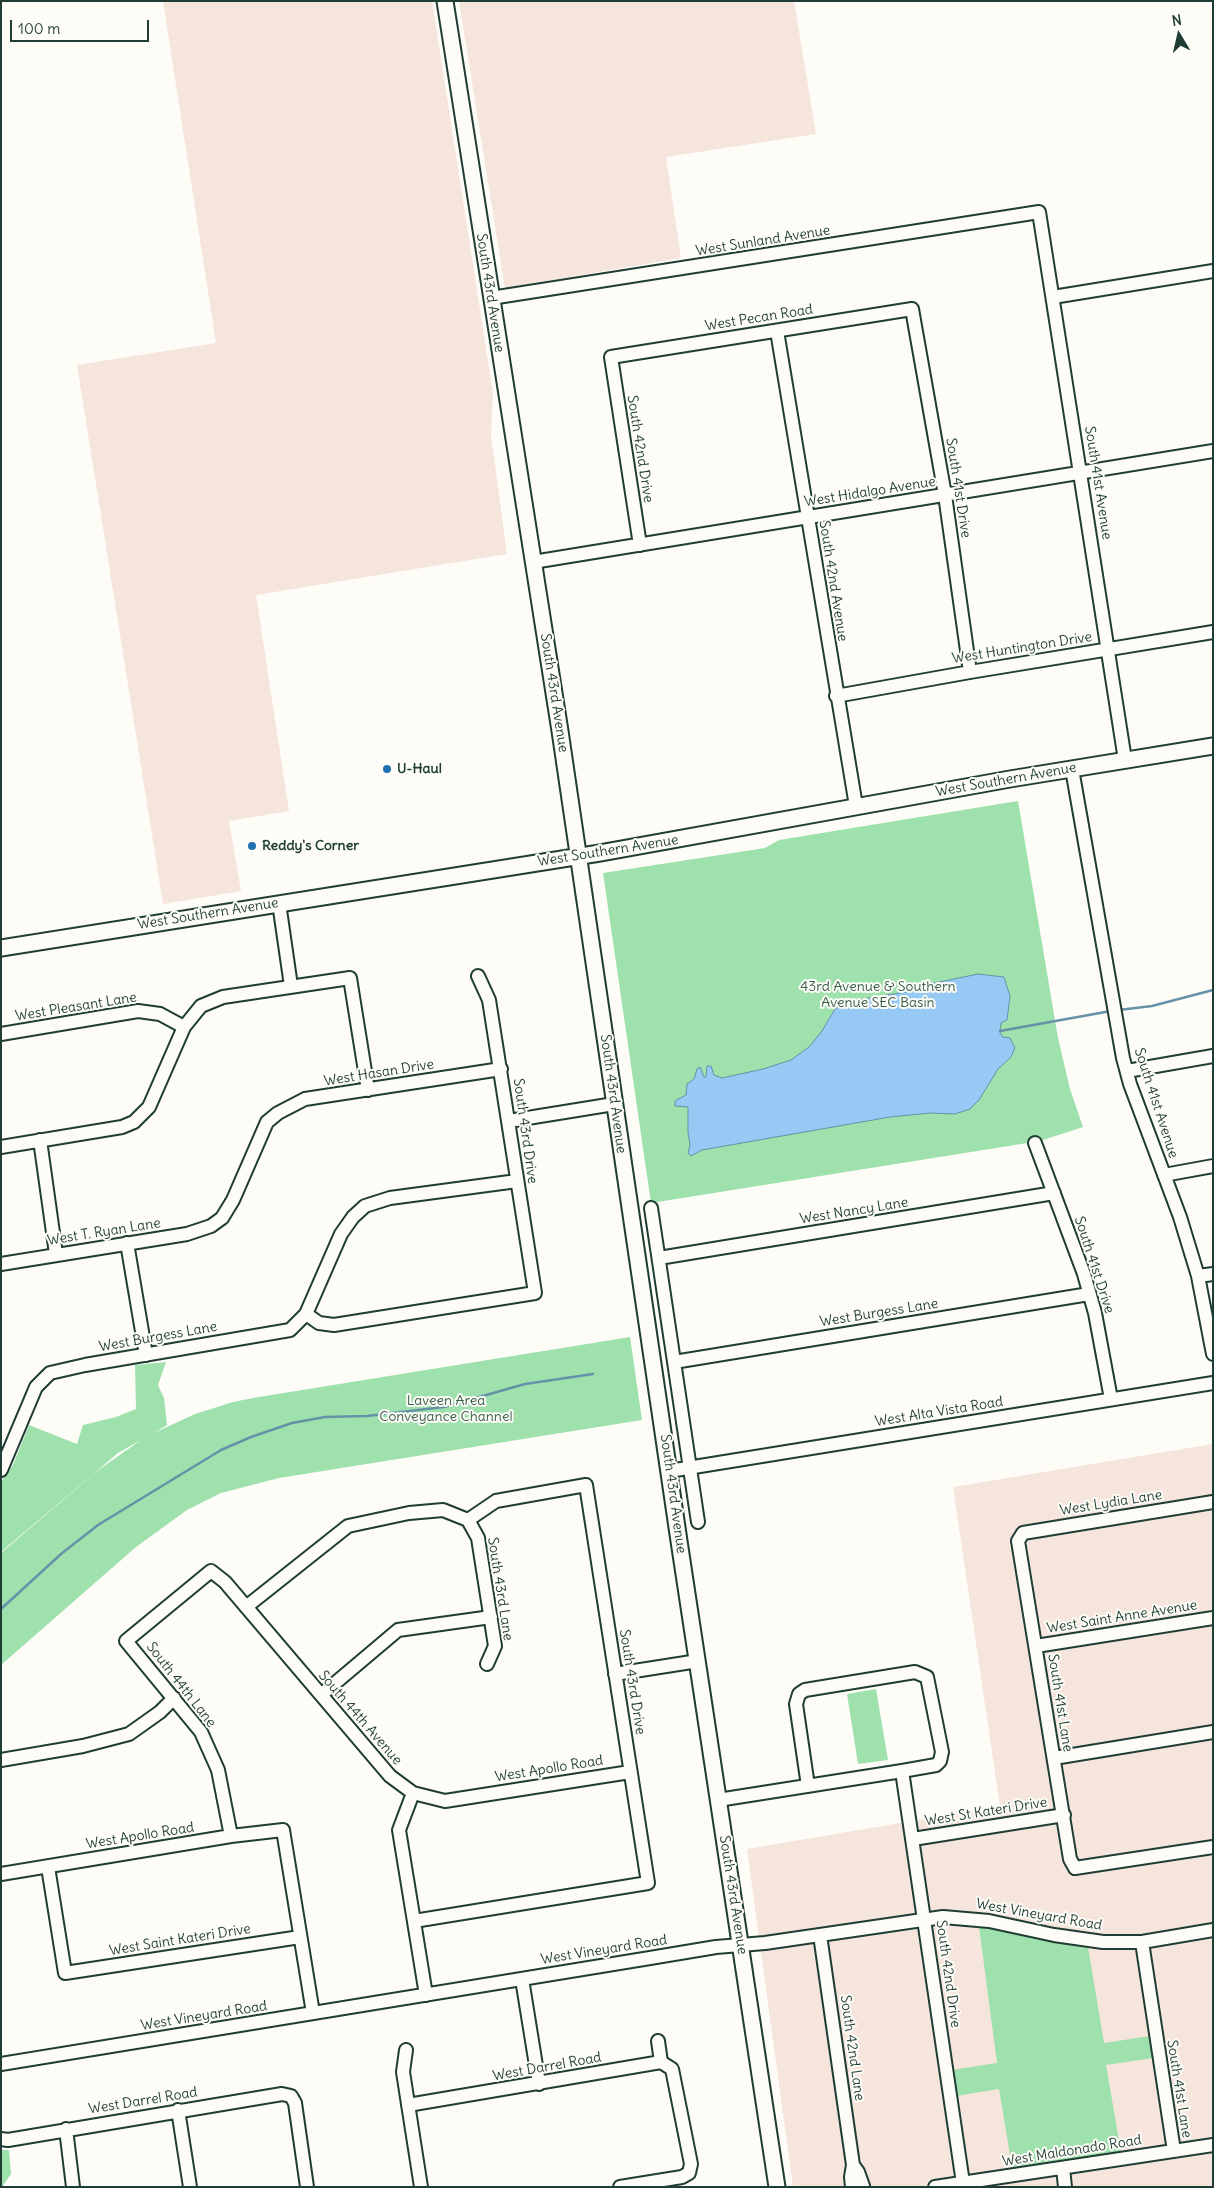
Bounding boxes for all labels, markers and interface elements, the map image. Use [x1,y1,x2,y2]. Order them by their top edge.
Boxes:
scale bar [12,10,151,42]
north arrow [1154,10,1204,60]
text: N [1170,11,1183,30]
text: 100 m [18,19,60,38]
street label: West Sunland Avenue [695,222,831,260]
street label: South 43rd Avenue [472,232,508,354]
street label: West Pecan Road [704,301,814,335]
street label: South 42nd Drive [623,394,657,504]
street label: South 41st Avenue [1081,425,1115,541]
street label: South 41st Drive [942,437,974,539]
street label: West Hidalgo Avenue [803,473,937,511]
street label: South 42nd Avenue [815,519,851,643]
street label: West Huntington Drive [951,629,1093,667]
street label: South 43rd Avenue [536,632,572,754]
street label: West Southern Avenue [934,759,1078,801]
place label: U-Haul [397,761,442,777]
marker: U-Haul [381,763,393,775]
street label: West Southern Avenue [536,832,680,870]
place label: Reddy's Corner [262,838,359,854]
marker: Reddy's Corner [246,840,258,852]
street label: West Southern Avenue [136,895,280,933]
park label: 43rd Avenue & Southern Avenue SEC Basin [800,979,956,1012]
street label: West Pleasant Lane [14,989,138,1025]
street label: South 43rd Avenue [596,1033,630,1155]
street label: South 41st Avenue [1130,1046,1182,1160]
street label: West Hasan Drive [323,1056,435,1090]
street label: South 43rd Drive [509,1077,541,1185]
street label: West Nancy Lane [799,1194,909,1228]
street label: South 41st Drive [1070,1214,1118,1316]
street label: West T. Ryan Lane [46,1215,162,1249]
street label: West Burgess Lane [819,1295,939,1331]
street label: West Burgess Lane [98,1318,218,1356]
park label: Laveen Area Conveyance Channel [379,1393,513,1425]
street label: West Alta Vista Road [874,1394,1004,1430]
street label: South 43rd Avenue [656,1433,690,1555]
street label: West Lydia Lane [1059,1487,1163,1519]
street label: South 43rd Lane [484,1536,516,1642]
street label: West Saint Anne Avenue [1046,1597,1198,1637]
street label: South 43rd Drive [615,1628,649,1736]
street label: South 44th Lane [143,1639,219,1731]
street label: South 41st Lane [1044,1653,1076,1753]
street label: South 44th Avenue [315,1668,405,1768]
street label: West Apollo Road [494,1752,604,1786]
street label: West St Kateri Drive [924,1794,1048,1830]
street label: West Apollo Road [85,1819,195,1853]
street label: South 43rd Avenue [715,1834,751,1956]
street label: West Vineyard Road [975,1896,1103,1934]
street label: South 42nd Drive [932,1919,964,2029]
street label: West Saint Kateri Drive [108,1921,252,1959]
street label: West Vineyard Road [540,1932,668,1968]
street label: South 42nd Lane [836,1994,868,2102]
street label: West Vineyard Road [140,1998,268,2034]
street label: South 41st Lane [1163,2039,1195,2139]
street label: West Darrel Road [491,2049,603,2085]
street label: West Darrel Road [87,2084,199,2118]
street label: West Maldonado Road [1001,2132,1143,2170]

